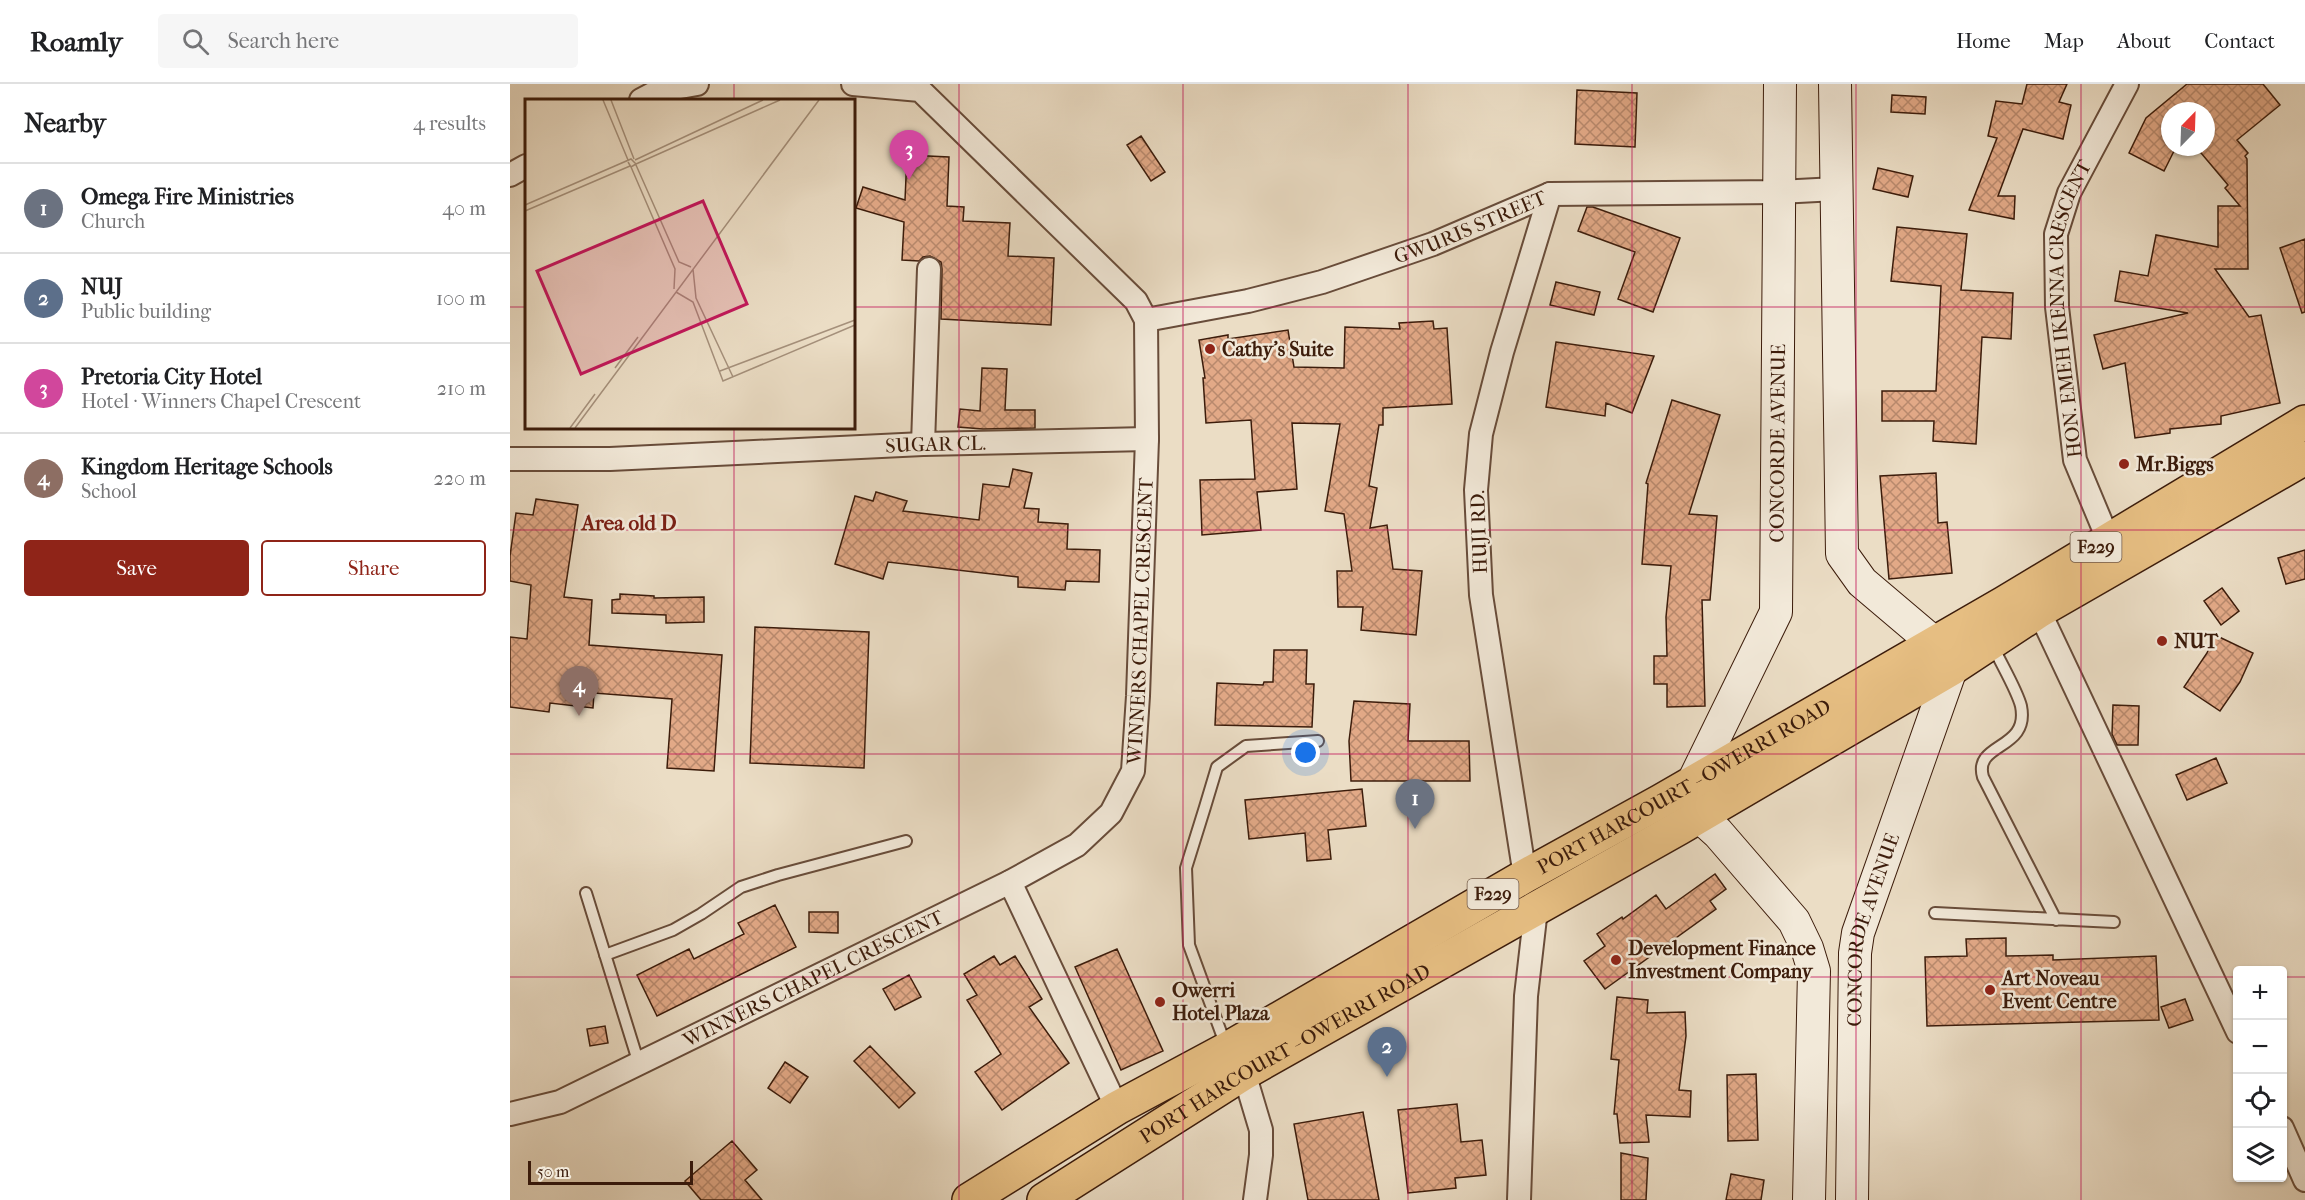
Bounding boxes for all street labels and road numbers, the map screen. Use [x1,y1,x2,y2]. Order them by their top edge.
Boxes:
street label: HON. EMEH IKENNA CRESCENT [2044,156,2096,459]
street label: GWURIS STREET [1391,185,1550,268]
street label: CONCORDE AVENUE [1765,344,1790,543]
street label: SUGAR CL. [885,431,987,457]
street label: WINNERS CHAPEL CRESCENT [1122,477,1157,766]
street label: HUJI RD. [1466,490,1492,574]
road number: F229 [2070,532,2122,562]
street label: PORT HARCOURT - OWERRI ROAD [1533,694,1835,879]
street label: CONCORDE AVENUE [1843,830,1904,1027]
road number: F229 [1468,879,1518,909]
street label: WINNERS CHAPEL CRESCENT [678,905,947,1052]
street label: PORT HARCOURT - OWERRI ROAD [1135,959,1434,1148]

